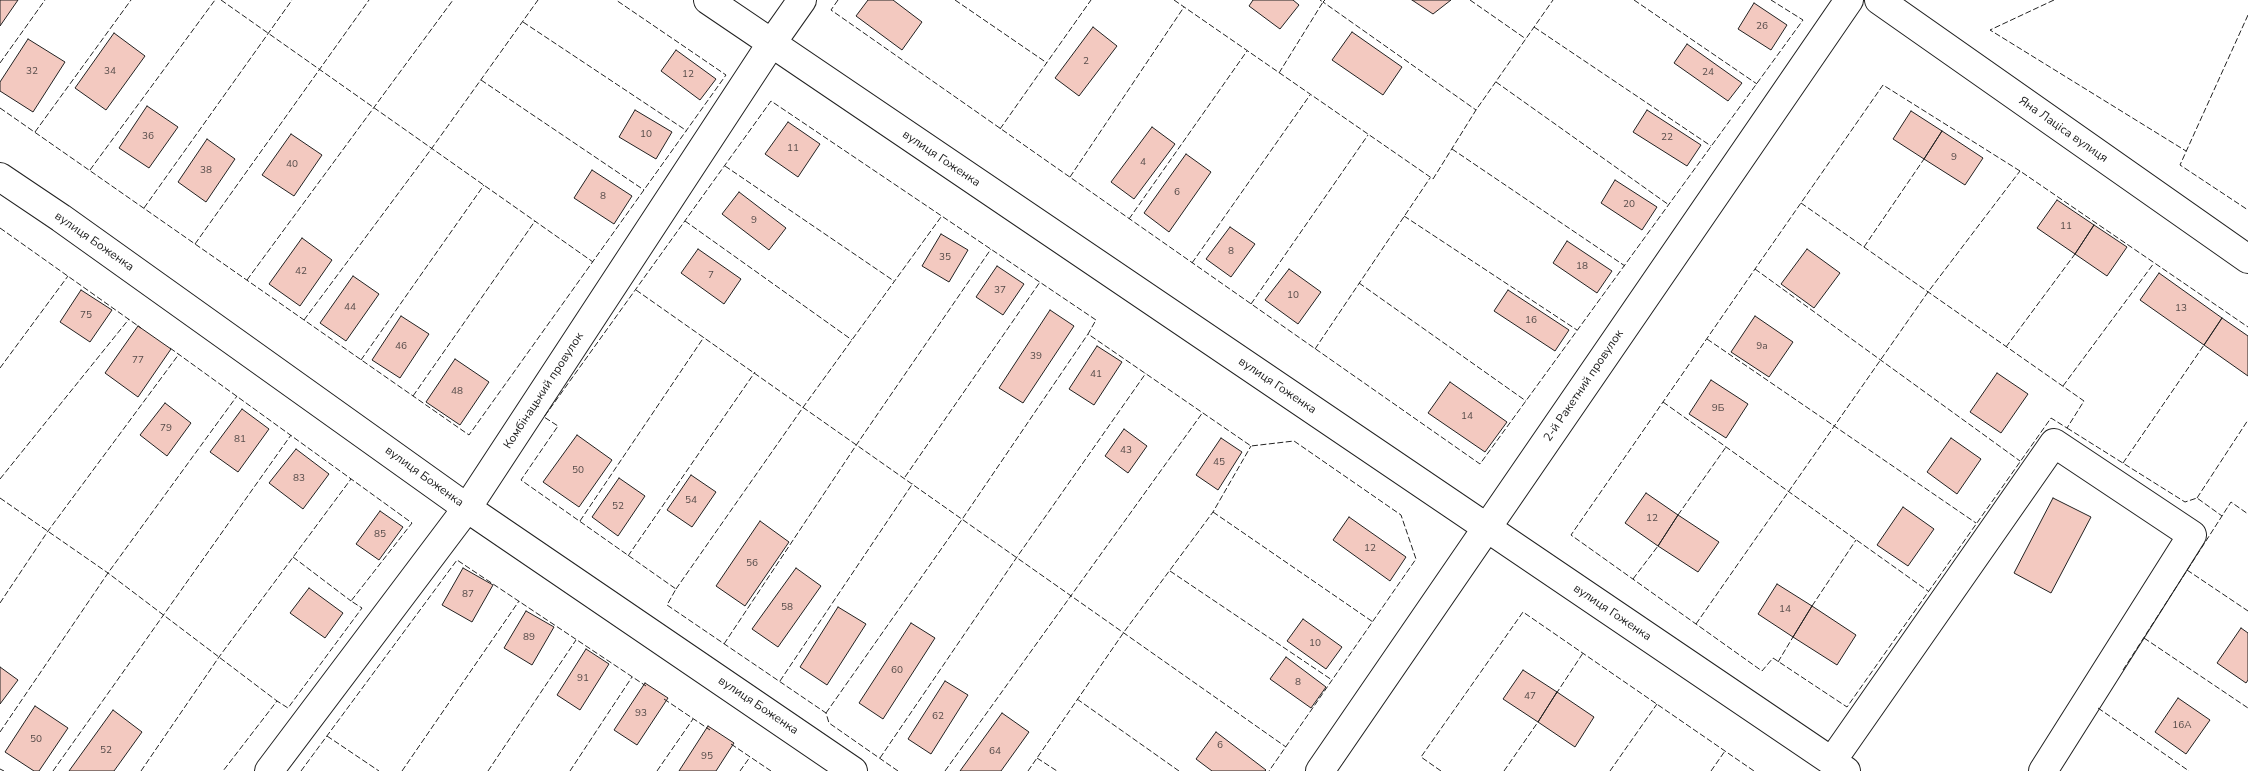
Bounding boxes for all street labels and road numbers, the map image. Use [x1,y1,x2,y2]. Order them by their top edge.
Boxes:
street label: Яна Лаціса вулиця [2016,94,2110,166]
street label: вулиця Гоженка [899,128,983,190]
street label: вулиця Боженка [52,209,136,275]
street label: 2-й Ракетний провулок [1541,327,1627,445]
street label: Комбінацький провулок [501,330,587,452]
street label: вулиця Гоженка [1235,355,1319,417]
street label: вулиця Боженка [382,444,466,510]
street label: вулиця Гоженка [1570,582,1654,644]
street label: вулиця Боженка [715,674,801,738]

